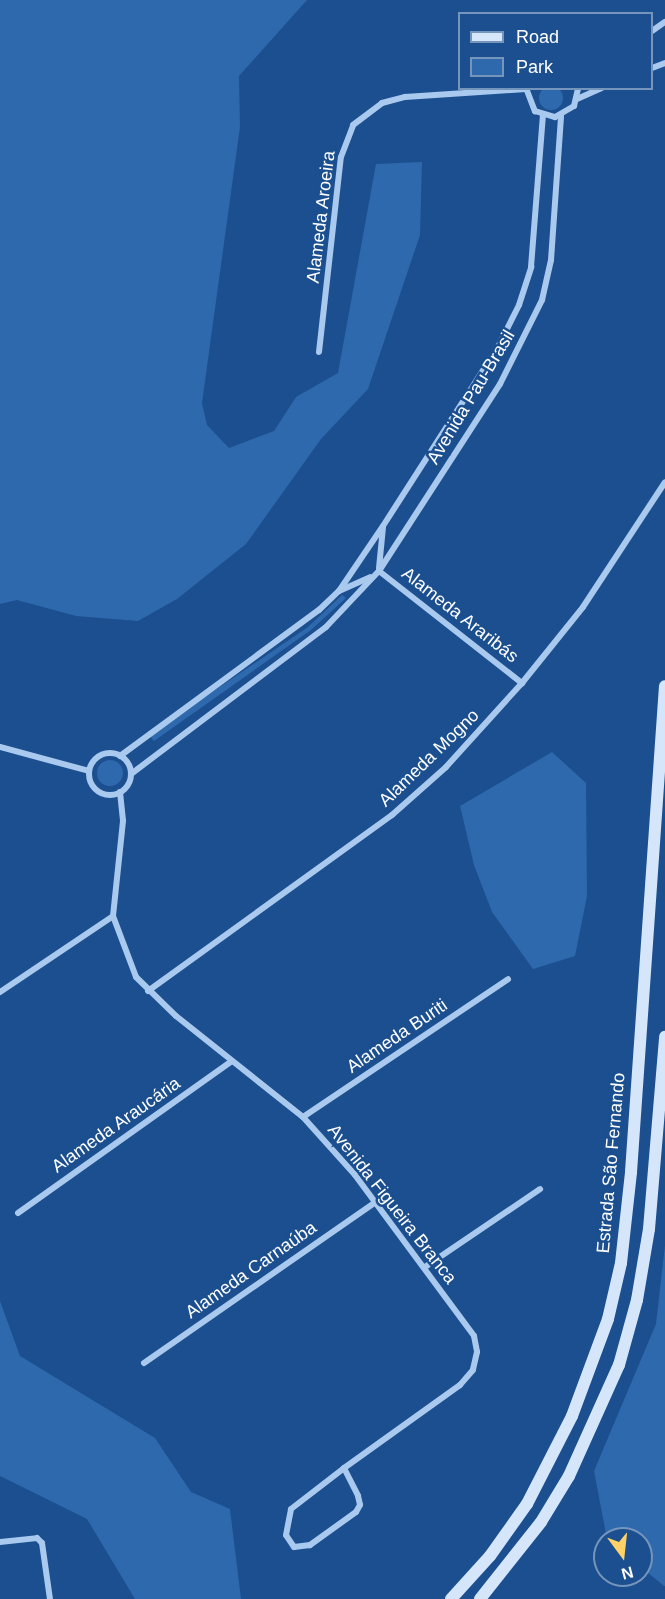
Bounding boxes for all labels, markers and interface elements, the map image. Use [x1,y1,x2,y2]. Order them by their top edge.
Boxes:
legend [458,12,653,90]
text: Road [516,27,559,47]
text: Park [516,57,553,77]
street label: Alameda Aroeira [302,149,340,285]
street label: Avenida Pau-Brasil [422,326,520,468]
street label: Alameda Araribás [397,562,523,668]
street label: Alameda Mogno [374,705,484,811]
street label: Alameda Buriti [342,994,452,1078]
street label: Alameda Araucária [47,1072,185,1178]
street label: Estrada São Fernando [592,1072,630,1254]
street label: Avenida Figueira Branca [323,1120,461,1288]
street label: Alameda Carnaúba [181,1217,321,1323]
north arrow [593,1527,653,1587]
text: N [619,1563,635,1583]

